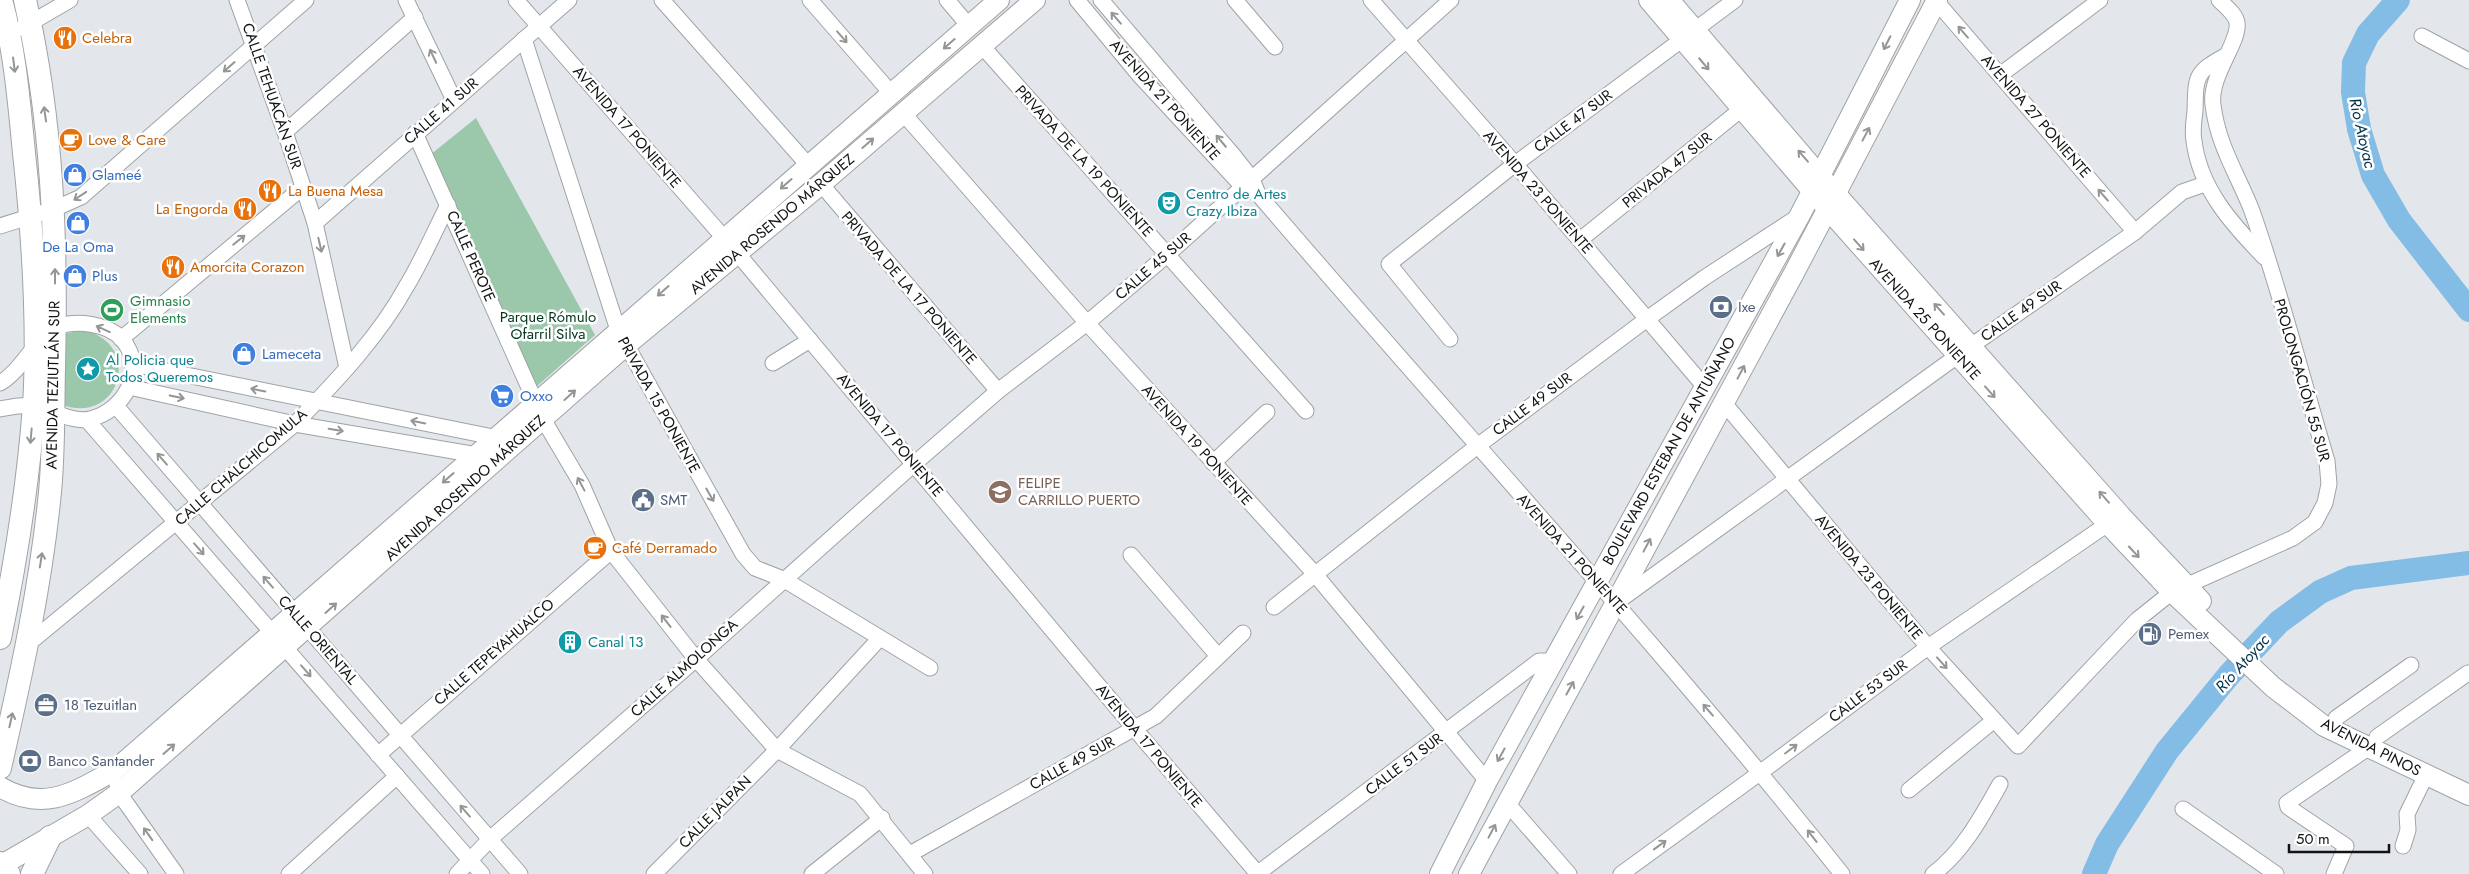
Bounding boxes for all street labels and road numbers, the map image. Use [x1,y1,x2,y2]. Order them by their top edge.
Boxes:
street label: CALLE TEHUACÁN SUR [237,20,308,173]
street label: AVENIDA 21 PONIENTE [1105,35,1225,165]
street label: AVENIDA 27 PONIENTE [1976,49,2096,183]
street label: AVENIDA 17 PONIENTE [568,61,686,193]
street label: CALLE 41 SUR [399,72,483,150]
street label: PRIVADA DE LA 19 PONIENTE [1010,80,1158,242]
street label: CALLE 47 SUR [1529,84,1617,158]
street label: AVENIDA 23 PONIENTE [1478,125,1598,259]
street label: PRIVADA 47 SUR [1617,127,1717,213]
street label: AVENIDA ROSENDO MÁRQUEZ [685,148,859,300]
street label: PRIVADA DE LA 17 PONIENTE [836,206,982,370]
street label: CALLE PEROTE [441,207,501,305]
street label: CALLE 45 SUR [1110,226,1196,305]
street label: AVENIDA 25 PONIENTE [1864,253,1986,385]
street label: CALLE 49 SUR [1976,275,2066,347]
street label: PROLONGACIÓN 55 SUR [2268,296,2336,464]
street label: AVENIDA TEZIUTLÁN SUR [41,300,65,470]
street label: PRIVADA 15 PONIENTE [612,333,706,477]
street label: BOULEVARD ESTEBAN DE ANTUÑANO [1597,333,1741,569]
street label: CALLE 49 SUR [1488,367,1577,441]
street label: AVENIDA 17 PONIENTE [832,368,948,502]
street label: AVENIDA 19 PONIENTE [1137,380,1257,510]
street label: CALLE CHALCHICOMULA [170,403,312,531]
street label: AVENIDA ROSENDO MÁRQUEZ [380,410,550,566]
street label: AVENIDA 21 PONIENTE [1512,489,1632,619]
street label: AVENIDA 23 PONIENTE [1810,510,1928,644]
street label: CALLE ORIENTAL [273,590,363,690]
street label: CALLE TEPEYAHUALCO [429,593,559,711]
street label: CALLE ALMOLONGA [625,614,743,722]
street label: CALLE 53 SUR [1824,654,1912,728]
street label: AVENIDA 17 PONIENTE [1091,679,1207,813]
street label: AVENIDA PINOS [2317,712,2425,782]
street label: CALLE 51 SUR [1361,727,1448,800]
street label: CALLE 49 SUR [1026,730,1119,795]
street label: CALLE JALPAN [674,771,756,853]

